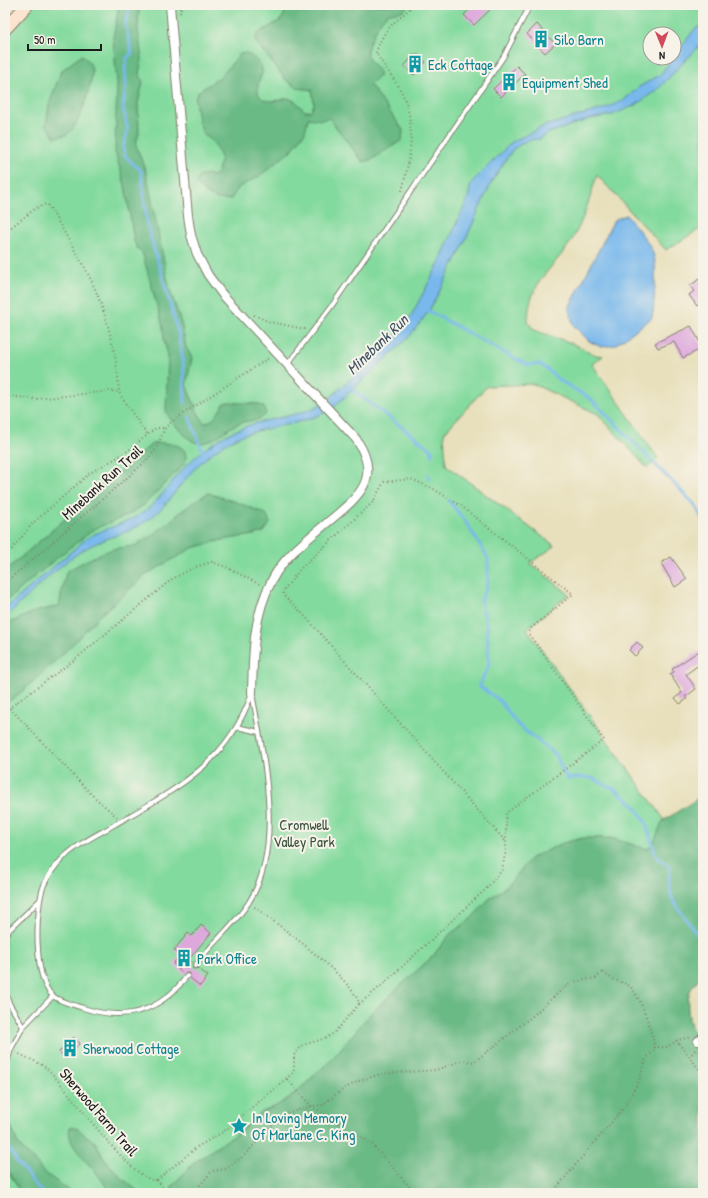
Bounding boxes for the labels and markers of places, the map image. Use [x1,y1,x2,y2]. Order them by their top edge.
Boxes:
building icon: Silo Barn [531,29,551,49]
place label: Silo Barn [554,29,604,50]
building icon: Eck Cottage [405,54,425,74]
place label: Eck Cottage [428,54,493,75]
building icon: Equipment Shed [499,72,519,92]
place label: Equipment Shed [522,72,608,93]
building icon: Park Office [174,948,194,968]
place label: Park Office [197,948,257,969]
building icon: Sherwood Cottage [60,1038,80,1058]
place label: Sherwood Cottage [83,1038,179,1059]
place label: In Loving Memory Of Marlane C. King [252,1107,356,1145]
place icon: In Loving Memory Of Marlane C. King [229,1116,249,1136]

